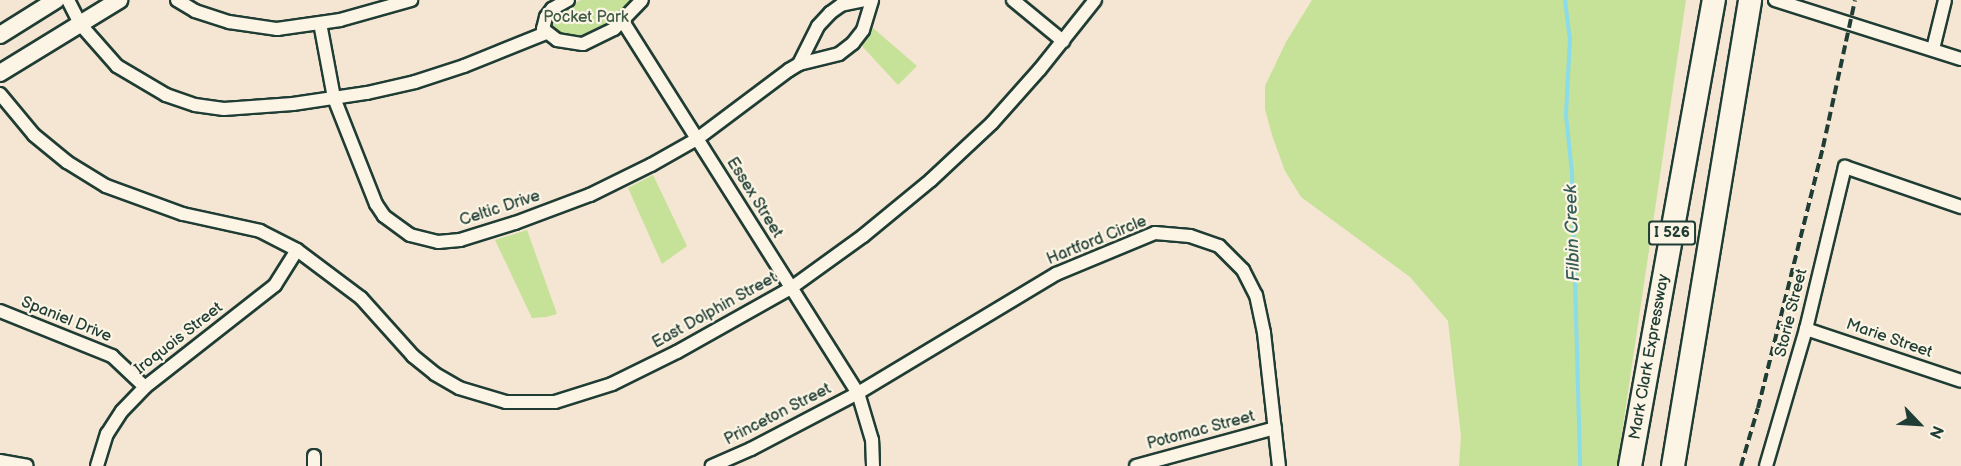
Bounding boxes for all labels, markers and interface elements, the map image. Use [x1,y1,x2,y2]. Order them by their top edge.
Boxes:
park label: Pocket Park [543,8,629,28]
street label: Essex Street [722,154,786,242]
water label: Filbin Creek [1561,184,1585,282]
street label: Celtic Drive [457,187,543,231]
street label: Hartford Circle [1044,212,1150,270]
road number: I 526 [1648,221,1696,245]
street label: Storie Street [1772,267,1812,359]
street label: East Dolphin Street [649,269,781,353]
street label: Mark Clark Expressway [1626,273,1674,441]
street label: Spaniel Drive [18,293,114,347]
street label: Iroquois Street [131,299,227,379]
street label: Marie Street [1843,315,1935,363]
street label: Princeton Street [721,380,835,450]
north arrow [1889,394,1949,454]
street label: Potomac Street [1145,407,1257,455]
text: N [1925,422,1947,441]

